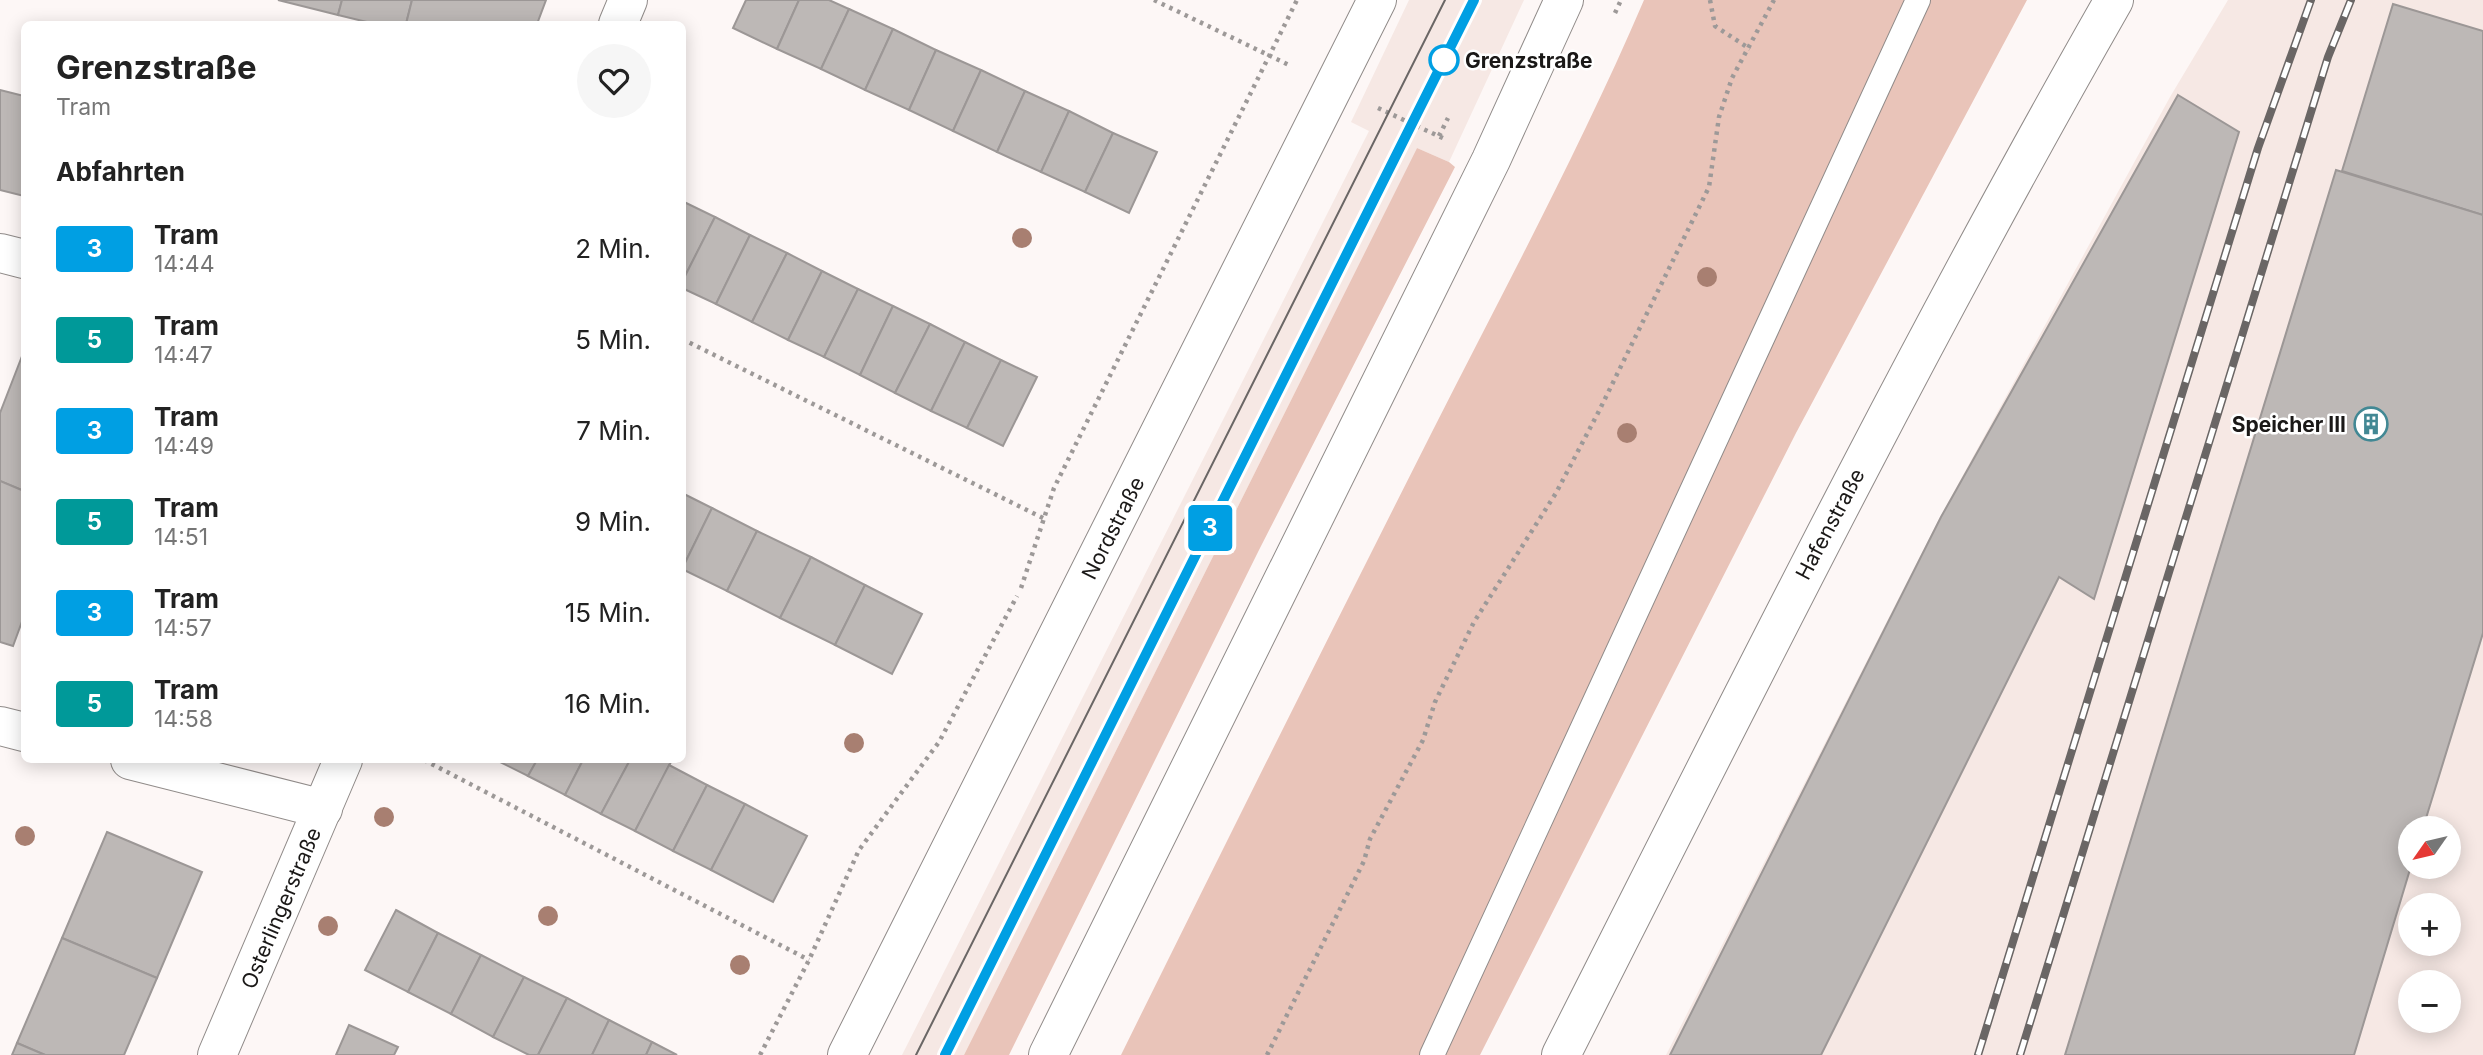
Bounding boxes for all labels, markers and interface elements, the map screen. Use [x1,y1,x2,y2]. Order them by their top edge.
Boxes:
button: heart [577,44,651,118]
marker: Grenzstraße [1429,45,1459,75]
text: Grenzstraße [56,47,257,87]
place label: Grenzstraße [1465,48,1593,73]
text: Tram [56,93,111,121]
text: Abfahrten [56,156,185,187]
text: Tram [154,219,219,250]
text: 2 Min. [575,233,651,264]
text: 3 [87,234,102,263]
text: 14:44 [154,250,215,278]
text: Tram [154,310,219,341]
text: 5 Min. [575,324,651,355]
text: 5 [87,325,102,354]
text: 14:47 [154,341,213,369]
text: Tram [154,401,219,432]
building icon: Speicher III [2352,405,2390,443]
place label: Speicher III [2232,412,2346,437]
text: 7 Min. [576,415,651,446]
text: 3 [87,416,102,445]
text: 14:49 [154,432,214,460]
street label: Hafenstraße [1790,464,1870,584]
street label: Nordstraße [1077,473,1149,583]
text: Tram [154,492,219,523]
line badge: 3 [1187,505,1233,551]
text: 9 Min. [575,506,651,537]
text: 5 [87,507,102,536]
text: 3 [1202,513,1218,542]
text: 14:51 [154,523,208,551]
text: Tram [154,583,219,614]
text: 15 Min. [565,597,651,628]
text: 3 [87,598,102,627]
text: 14:57 [154,614,212,642]
text: Tram [154,674,219,705]
text: 16 Min. [564,688,651,719]
text: 5 [87,689,102,718]
text: 14:58 [154,705,213,733]
north arrow [2398,816,2460,878]
map controls [2398,816,2461,1033]
street label: Osterlingerstraße [236,824,326,992]
button: + [2398,893,2461,956]
button: − [2398,970,2461,1033]

